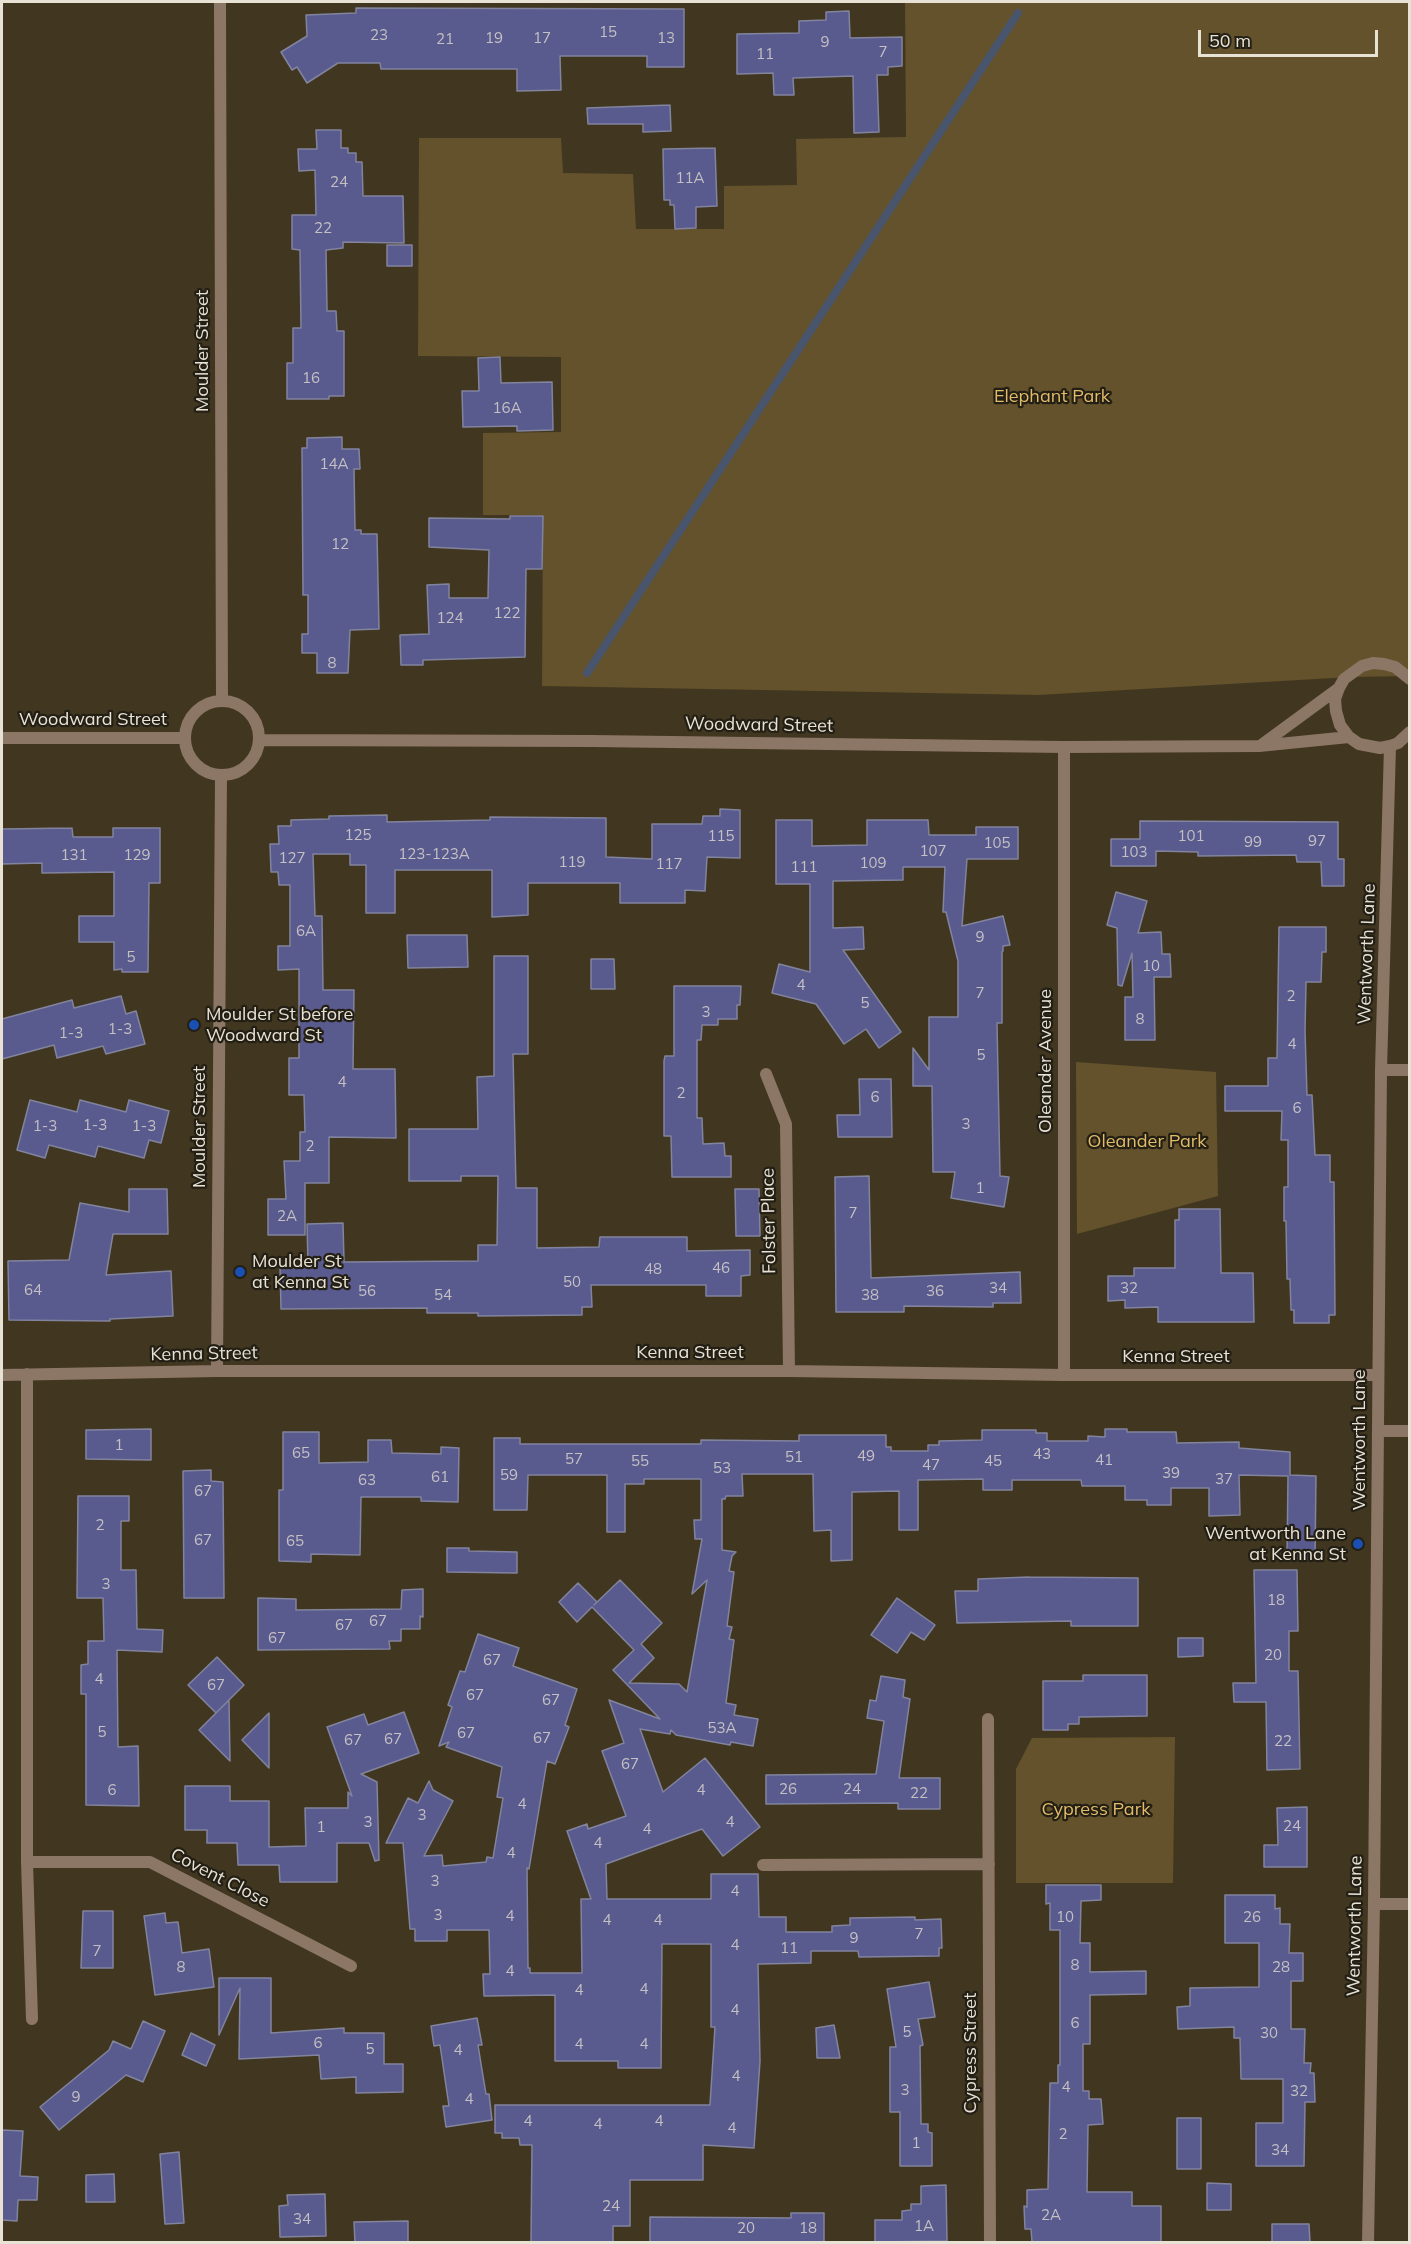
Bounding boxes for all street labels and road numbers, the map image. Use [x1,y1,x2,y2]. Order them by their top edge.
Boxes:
street label: Moulder Street [192,290,214,412]
street label: Woodward Street [19,709,167,731]
street label: Woodward Street [685,713,833,737]
street label: Wentworth Lane [1354,883,1380,1025]
street label: Oleander Avenue [1035,989,1057,1133]
street label: Moulder Street [189,1066,211,1188]
street label: Folster Place [757,1168,781,1274]
street label: Kenna Street [150,1342,258,1366]
street label: Kenna Street [636,1342,744,1364]
street label: Kenna Street [1122,1346,1230,1368]
street label: Wentworth Lane [1349,1369,1371,1511]
street label: Covent Close [167,1844,273,1912]
street label: Wentworth Lane [1343,1855,1367,1997]
street label: Cypress Street [960,1993,982,2113]

